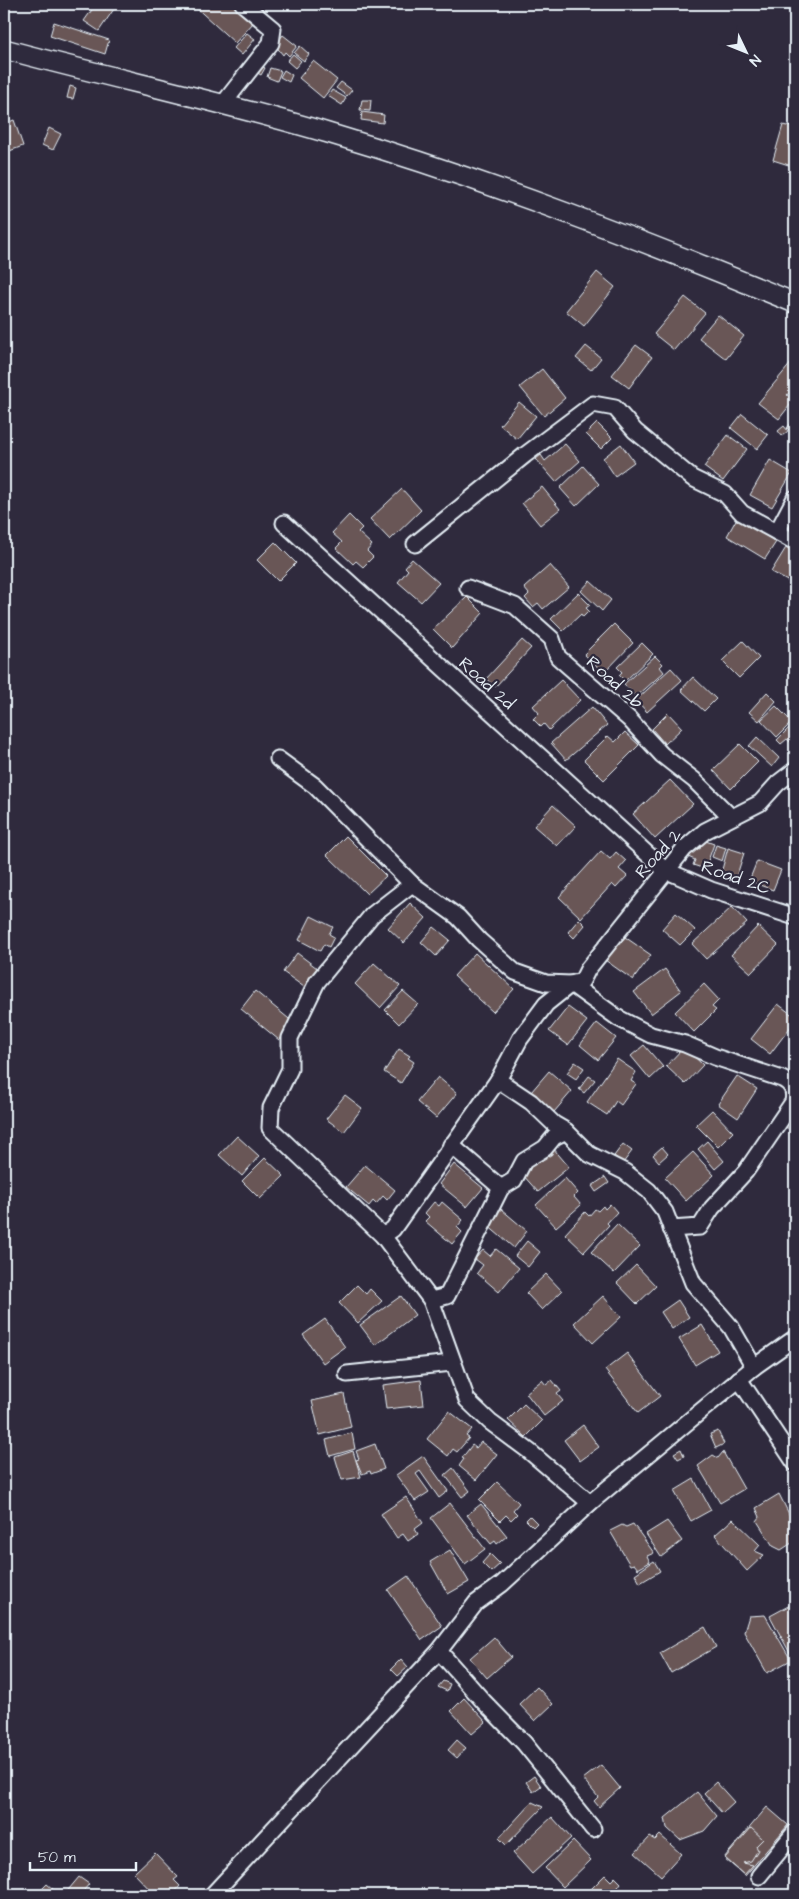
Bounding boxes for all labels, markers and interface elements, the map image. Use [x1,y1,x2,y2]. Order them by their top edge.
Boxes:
north arrow [722,28,772,78]
text: N [744,50,765,70]
street label: Road 2b [581,650,649,715]
street label: Road 2d [453,651,520,715]
street label: Road 2 [629,823,688,884]
street label: Road 2C [698,854,774,901]
scale bar [30,1839,136,1871]
text: 50 m [38,1847,76,1868]

